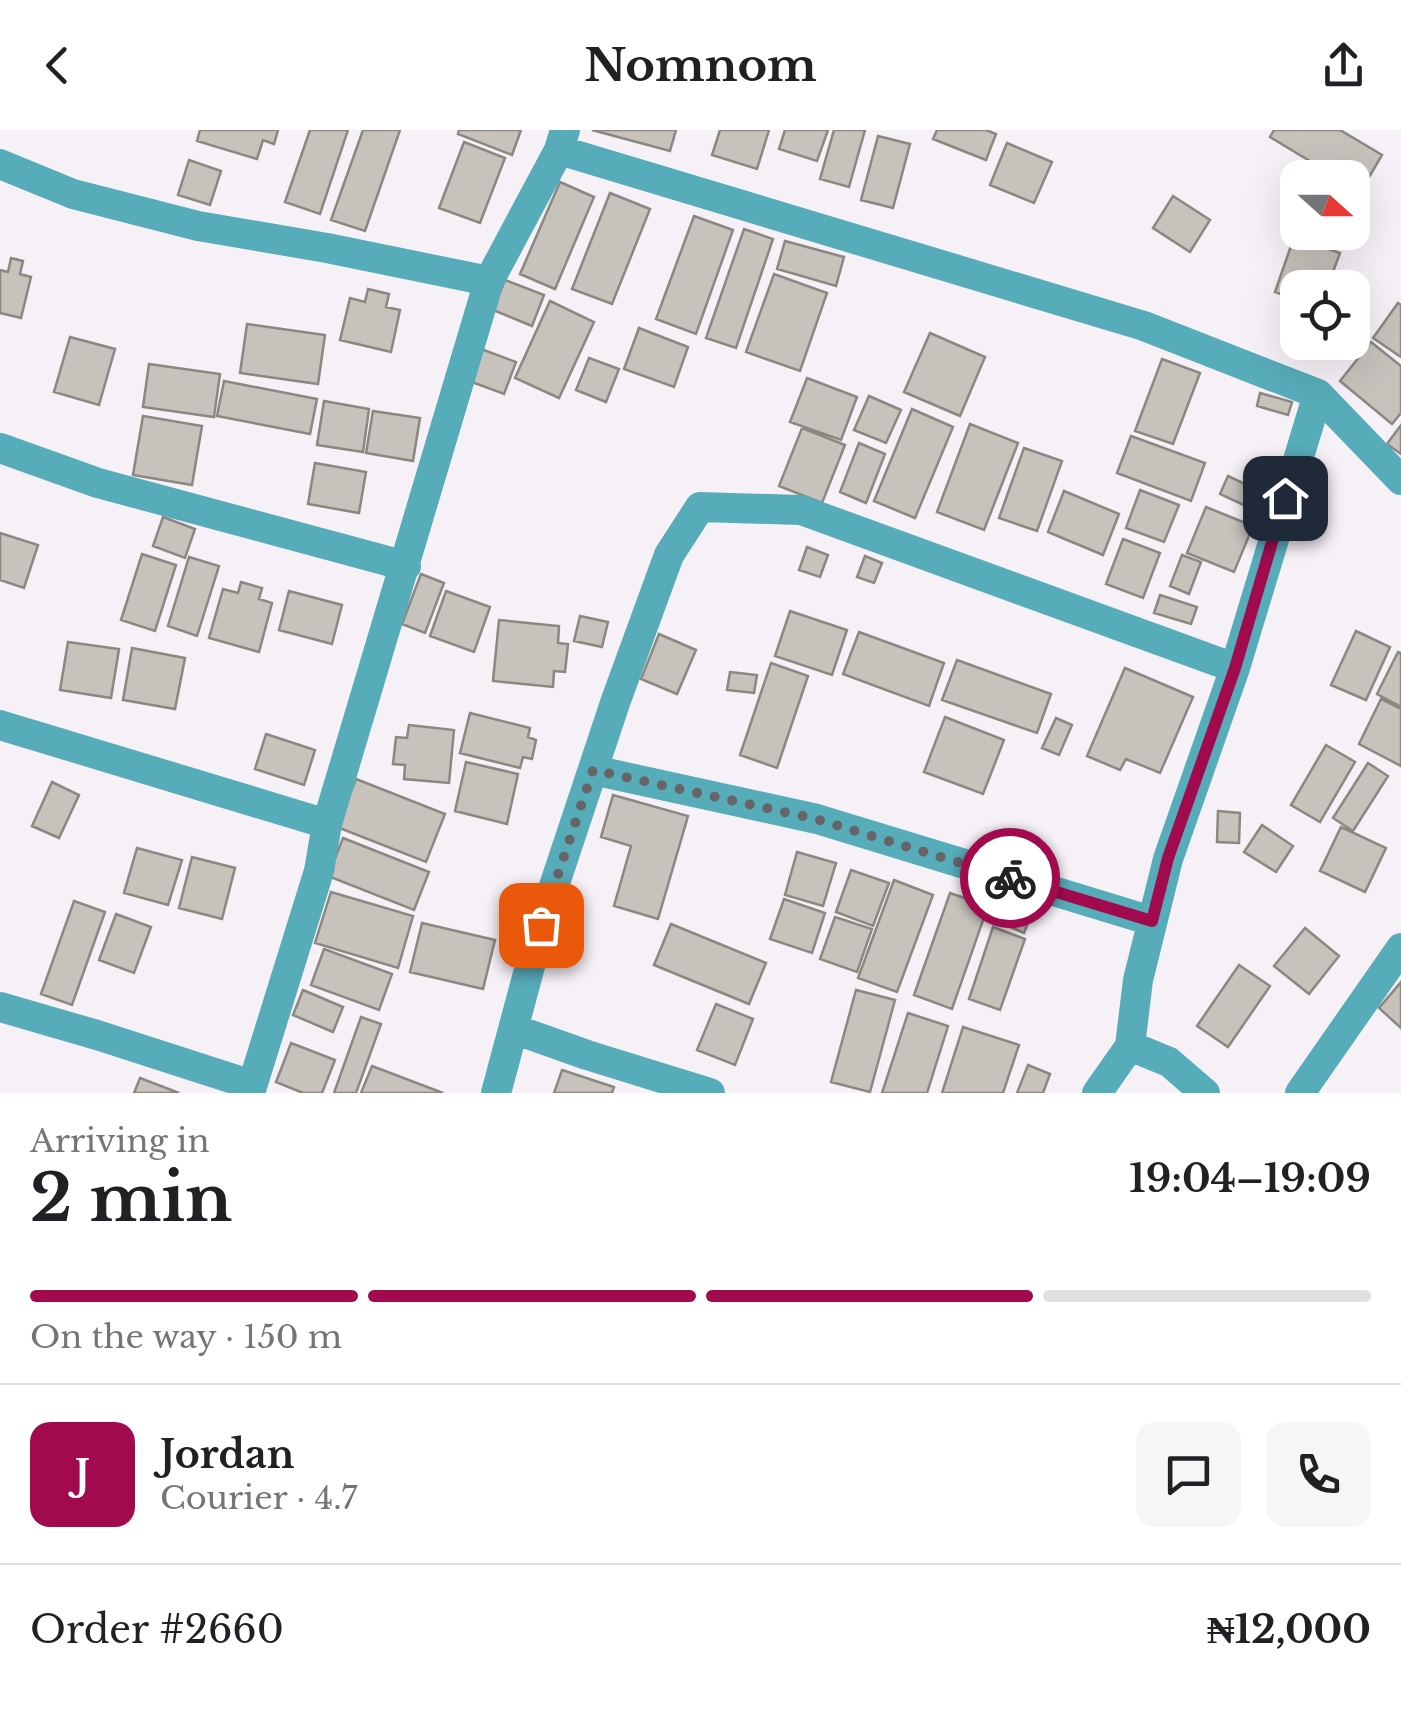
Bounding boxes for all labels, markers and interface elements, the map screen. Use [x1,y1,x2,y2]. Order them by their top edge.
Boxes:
text: Nomnom [584,37,817,93]
icon: back [30,38,85,93]
icon: share [1316,38,1371,93]
north arrow [1280,160,1370,250]
map controls [1280,160,1370,360]
button: locate [1280,270,1370,360]
pin [1243,456,1328,541]
icon: home [1258,471,1313,526]
courier [960,828,1060,928]
icon: bike [983,851,1038,906]
pin [499,883,584,968]
icon: bag [514,898,569,953]
text: Arriving in [30,1121,209,1161]
text: 19:04–19:09 [1129,1155,1371,1202]
text: 2 min [30,1158,232,1239]
text: On the way · 150 m [30,1317,342,1357]
button: chat [1136,1422,1241,1527]
button: phone [1266,1422,1371,1527]
text: Jordan [160,1431,294,1478]
text: J [75,1451,90,1498]
text: Courier · 4.7 [160,1478,357,1518]
text: Order #2660 [30,1606,284,1653]
text: ₦12,000 [1207,1606,1371,1653]

